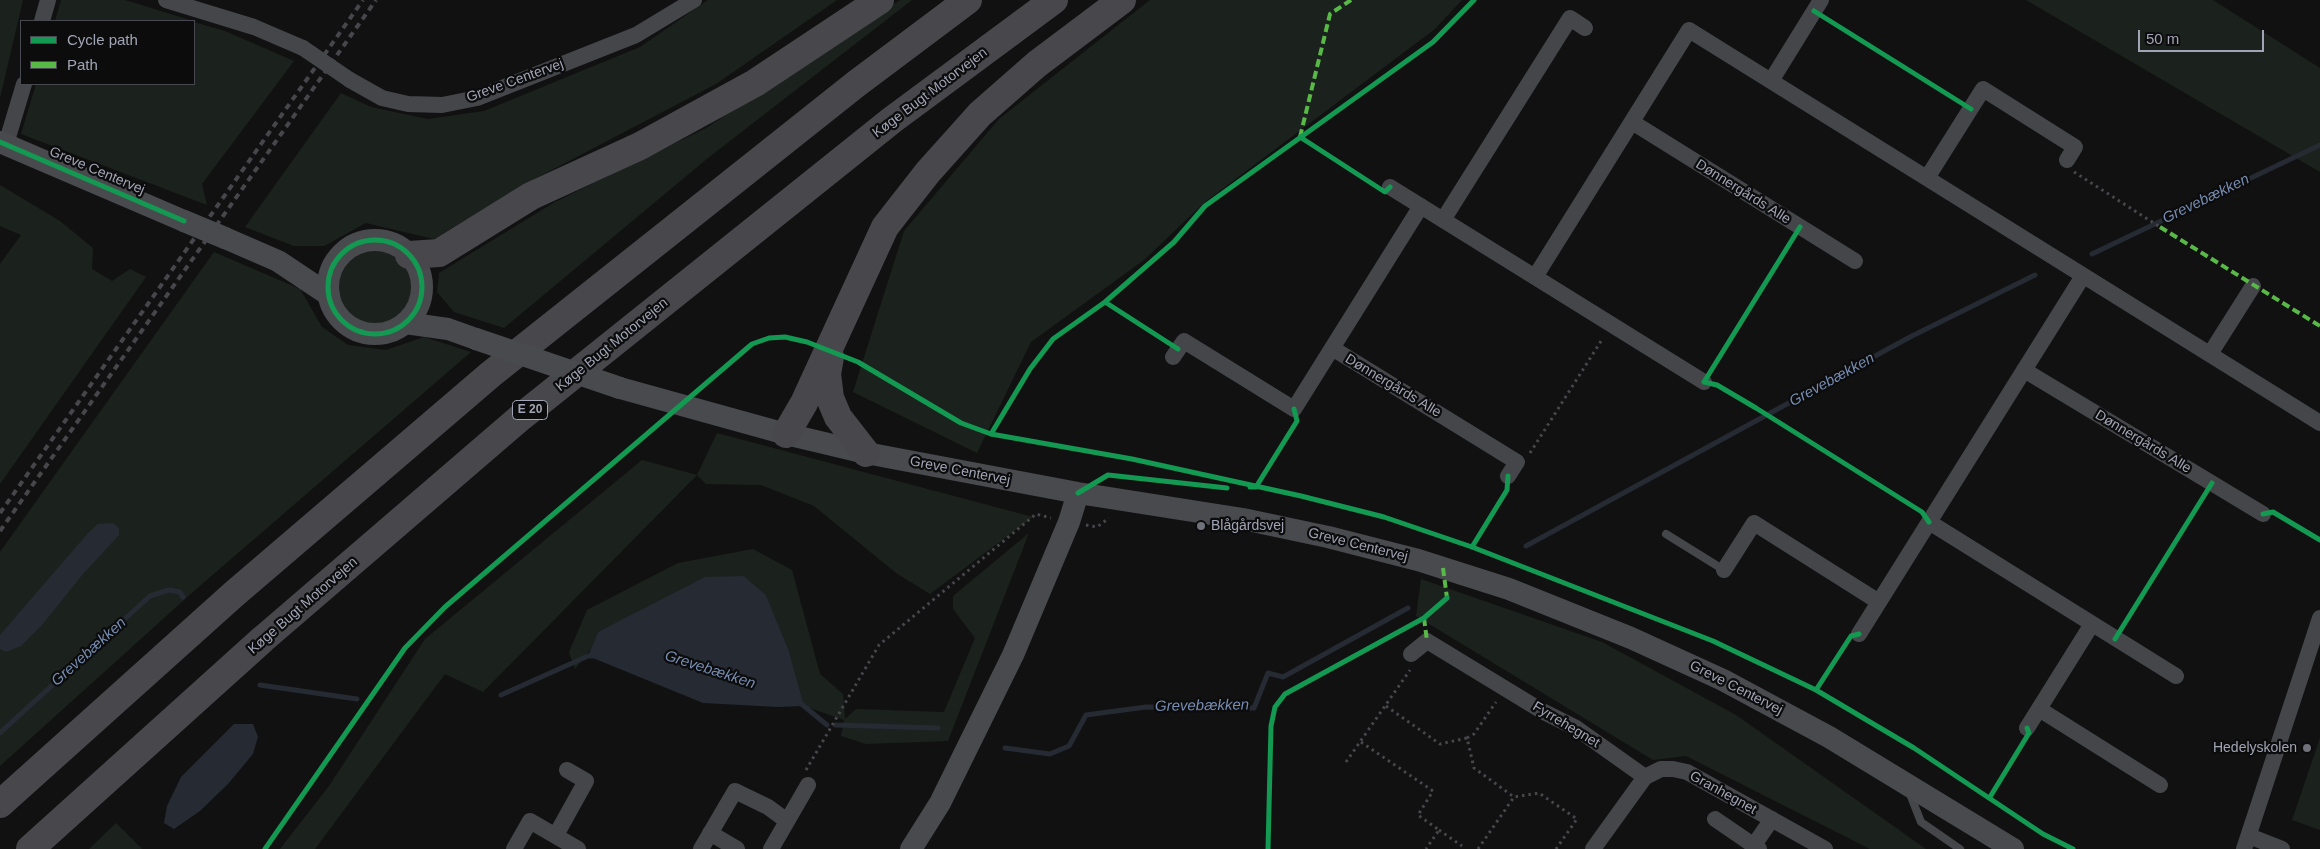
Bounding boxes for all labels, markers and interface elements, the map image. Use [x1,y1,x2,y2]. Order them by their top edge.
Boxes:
legend [20,20,195,85]
scale bar [2140,20,2266,52]
text: 50 m [2146,30,2179,47]
text: Cycle path [67,31,138,48]
street label: Køge Bugt Motorvejen [869,44,991,142]
text: Path [67,56,98,73]
street label: Greve Centervej [464,56,566,106]
street label: Greve Centervej [47,143,147,199]
street label: Dønnergårds Alle [1692,156,1794,228]
water label: Grevebækken [2160,170,2252,228]
street label: Køge Bugt Motorvejen [553,295,671,395]
water label: Grevebækken [1786,349,1878,411]
street label: Dønnergårds Alle [1342,351,1444,421]
road number: E 20 [512,400,548,420]
street label: Dønnergårds Alle [2092,407,2194,477]
street label: Greve Centervej [908,453,1012,489]
place label: Blågårdsvej [1211,518,1284,534]
marker: Blågårdsvej [1195,520,1207,532]
street label: Greve Centervej [1307,525,1409,565]
street label: Køge Bugt Motorvejen [245,554,361,658]
water label: Grevebækken [48,614,130,690]
water label: Grevebækken [662,647,758,693]
street label: Greve Centervej [1687,657,1785,719]
water label: Grevebækken [1155,696,1249,716]
street label: Fyrrehegnet [1529,698,1603,752]
place label: Hedelyskolen [2213,740,2297,756]
marker: Hedelyskolen [2301,742,2313,754]
street label: Granhegnet [1687,768,1759,818]

